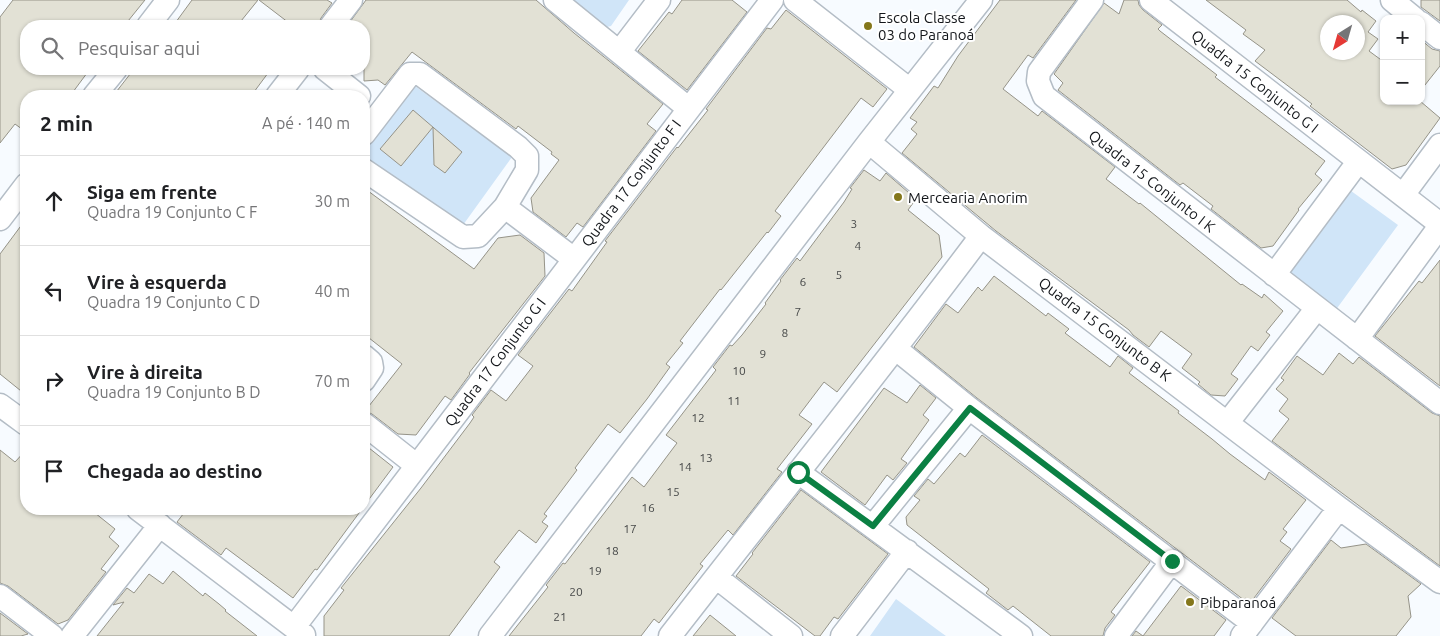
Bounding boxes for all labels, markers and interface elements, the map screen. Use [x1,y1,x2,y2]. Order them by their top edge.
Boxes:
place label: Escola Classe 03 do Paranoá [878,9,974,43]
north arrow [1320,15,1365,60]
map controls [1380,15,1425,105]
button: + [1380,15,1425,60]
search box [20,20,370,75]
marker: Escola Classe 03 do Paranoá [862,20,874,32]
street label: Quadra 15 Conjunto G I [1188,26,1322,136]
icon: search [38,34,66,62]
text: Pesquisar aqui [78,37,200,59]
button: − [1380,60,1425,105]
text: 2 min [40,111,93,135]
text: A pé · 140 m [262,114,350,132]
street label: Quadra 17 Conjunto F I [578,116,684,250]
street label: Quadra 15 Conjunto I K [1085,126,1219,236]
text: Siga em frente [87,181,217,203]
icon: ahead [40,187,68,215]
place label: Mercearia Anorim [908,189,1028,206]
marker: Mercearia Anorim [892,191,904,203]
text: 30 m [314,192,350,210]
text: Quadra 19 Conjunto C F [87,203,257,221]
house number: 3 [851,217,857,230]
house number: 4 [855,239,862,252]
house number: 5 [836,268,842,281]
text: Vire à esquerda [87,271,227,293]
street label: Quadra 15 Conjunto B K [1035,274,1175,384]
house number: 6 [800,275,807,288]
icon: left [40,277,68,305]
text: 40 m [314,282,350,300]
text: Quadra 19 Conjunto C D [87,293,260,311]
street label: Quadra 17 Conjunto G I [441,294,549,430]
house number: 7 [795,305,801,318]
house number: 8 [782,326,789,339]
house number: 9 [760,347,766,360]
text: Vire à direita [87,361,203,383]
house number: 10 [732,364,746,377]
icon: right [40,367,68,395]
text: 70 m [314,372,350,390]
text: Quadra 19 Conjunto B D [87,383,261,401]
house number: 11 [727,394,741,407]
house number: 12 [691,411,705,424]
house number: 13 [699,451,713,464]
icon: arrive [40,457,68,485]
text: Chegada ao destino [87,460,263,482]
house number: 14 [678,460,692,473]
route start [787,461,810,484]
house number: 15 [666,485,680,498]
house number: 16 [641,501,655,514]
house number: 17 [623,522,637,535]
house number: 18 [605,544,619,557]
route end [1161,550,1184,573]
house number: 19 [588,564,602,577]
house number: 20 [569,585,583,598]
place label: Pibparanoá [1200,594,1276,611]
marker: Pibparanoá [1184,596,1196,608]
house number: 21 [553,610,567,623]

